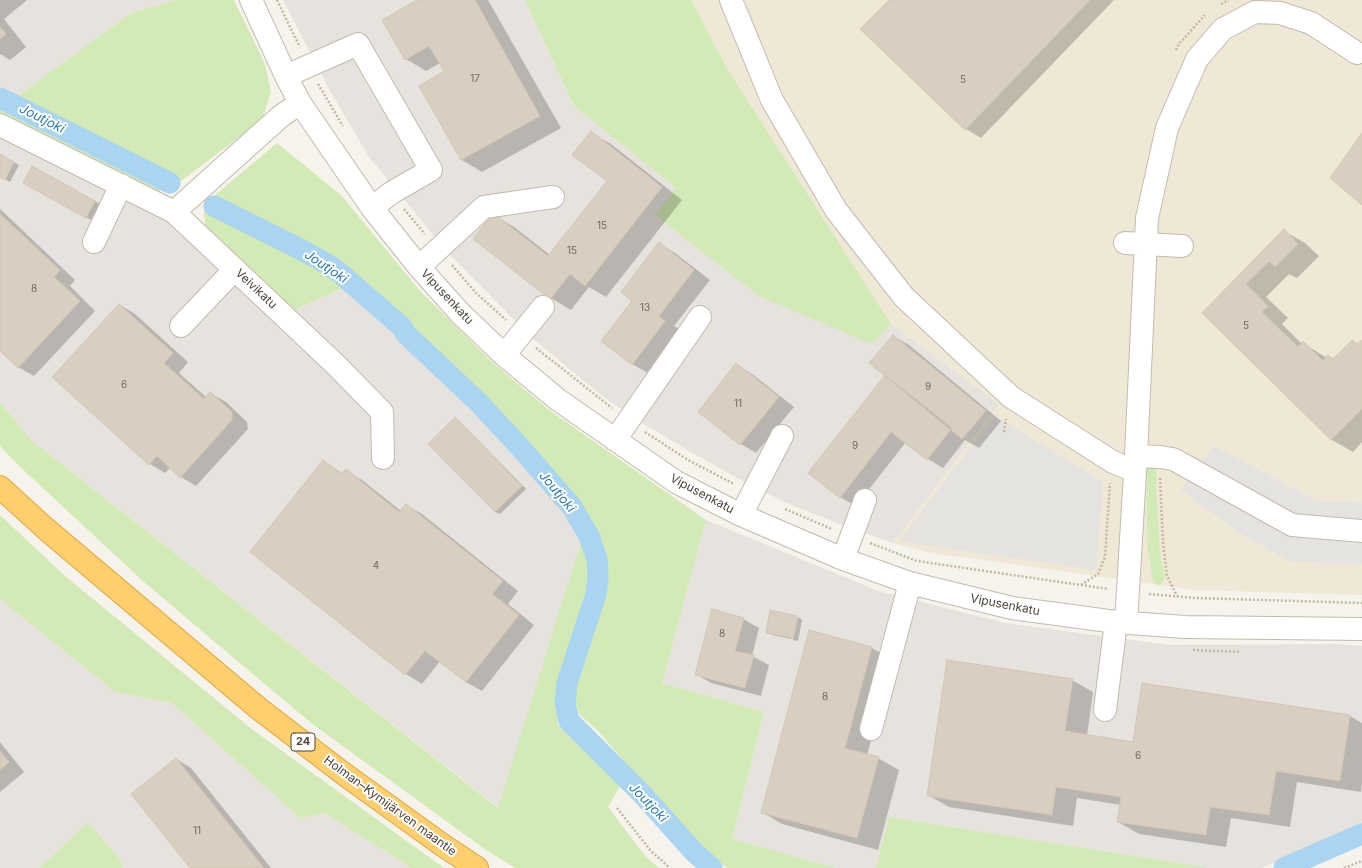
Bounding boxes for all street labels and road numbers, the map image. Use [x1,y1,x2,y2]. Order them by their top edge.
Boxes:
street label: Veivikatu [232,266,280,312]
street label: Vipusenkatu [418,266,476,328]
street label: Vipusenkatu [668,471,736,517]
street label: Vipusenkatu [969,591,1041,619]
road number: 24 [291,733,315,751]
street label: Holman–Kymijärven maantie [321,753,459,859]

